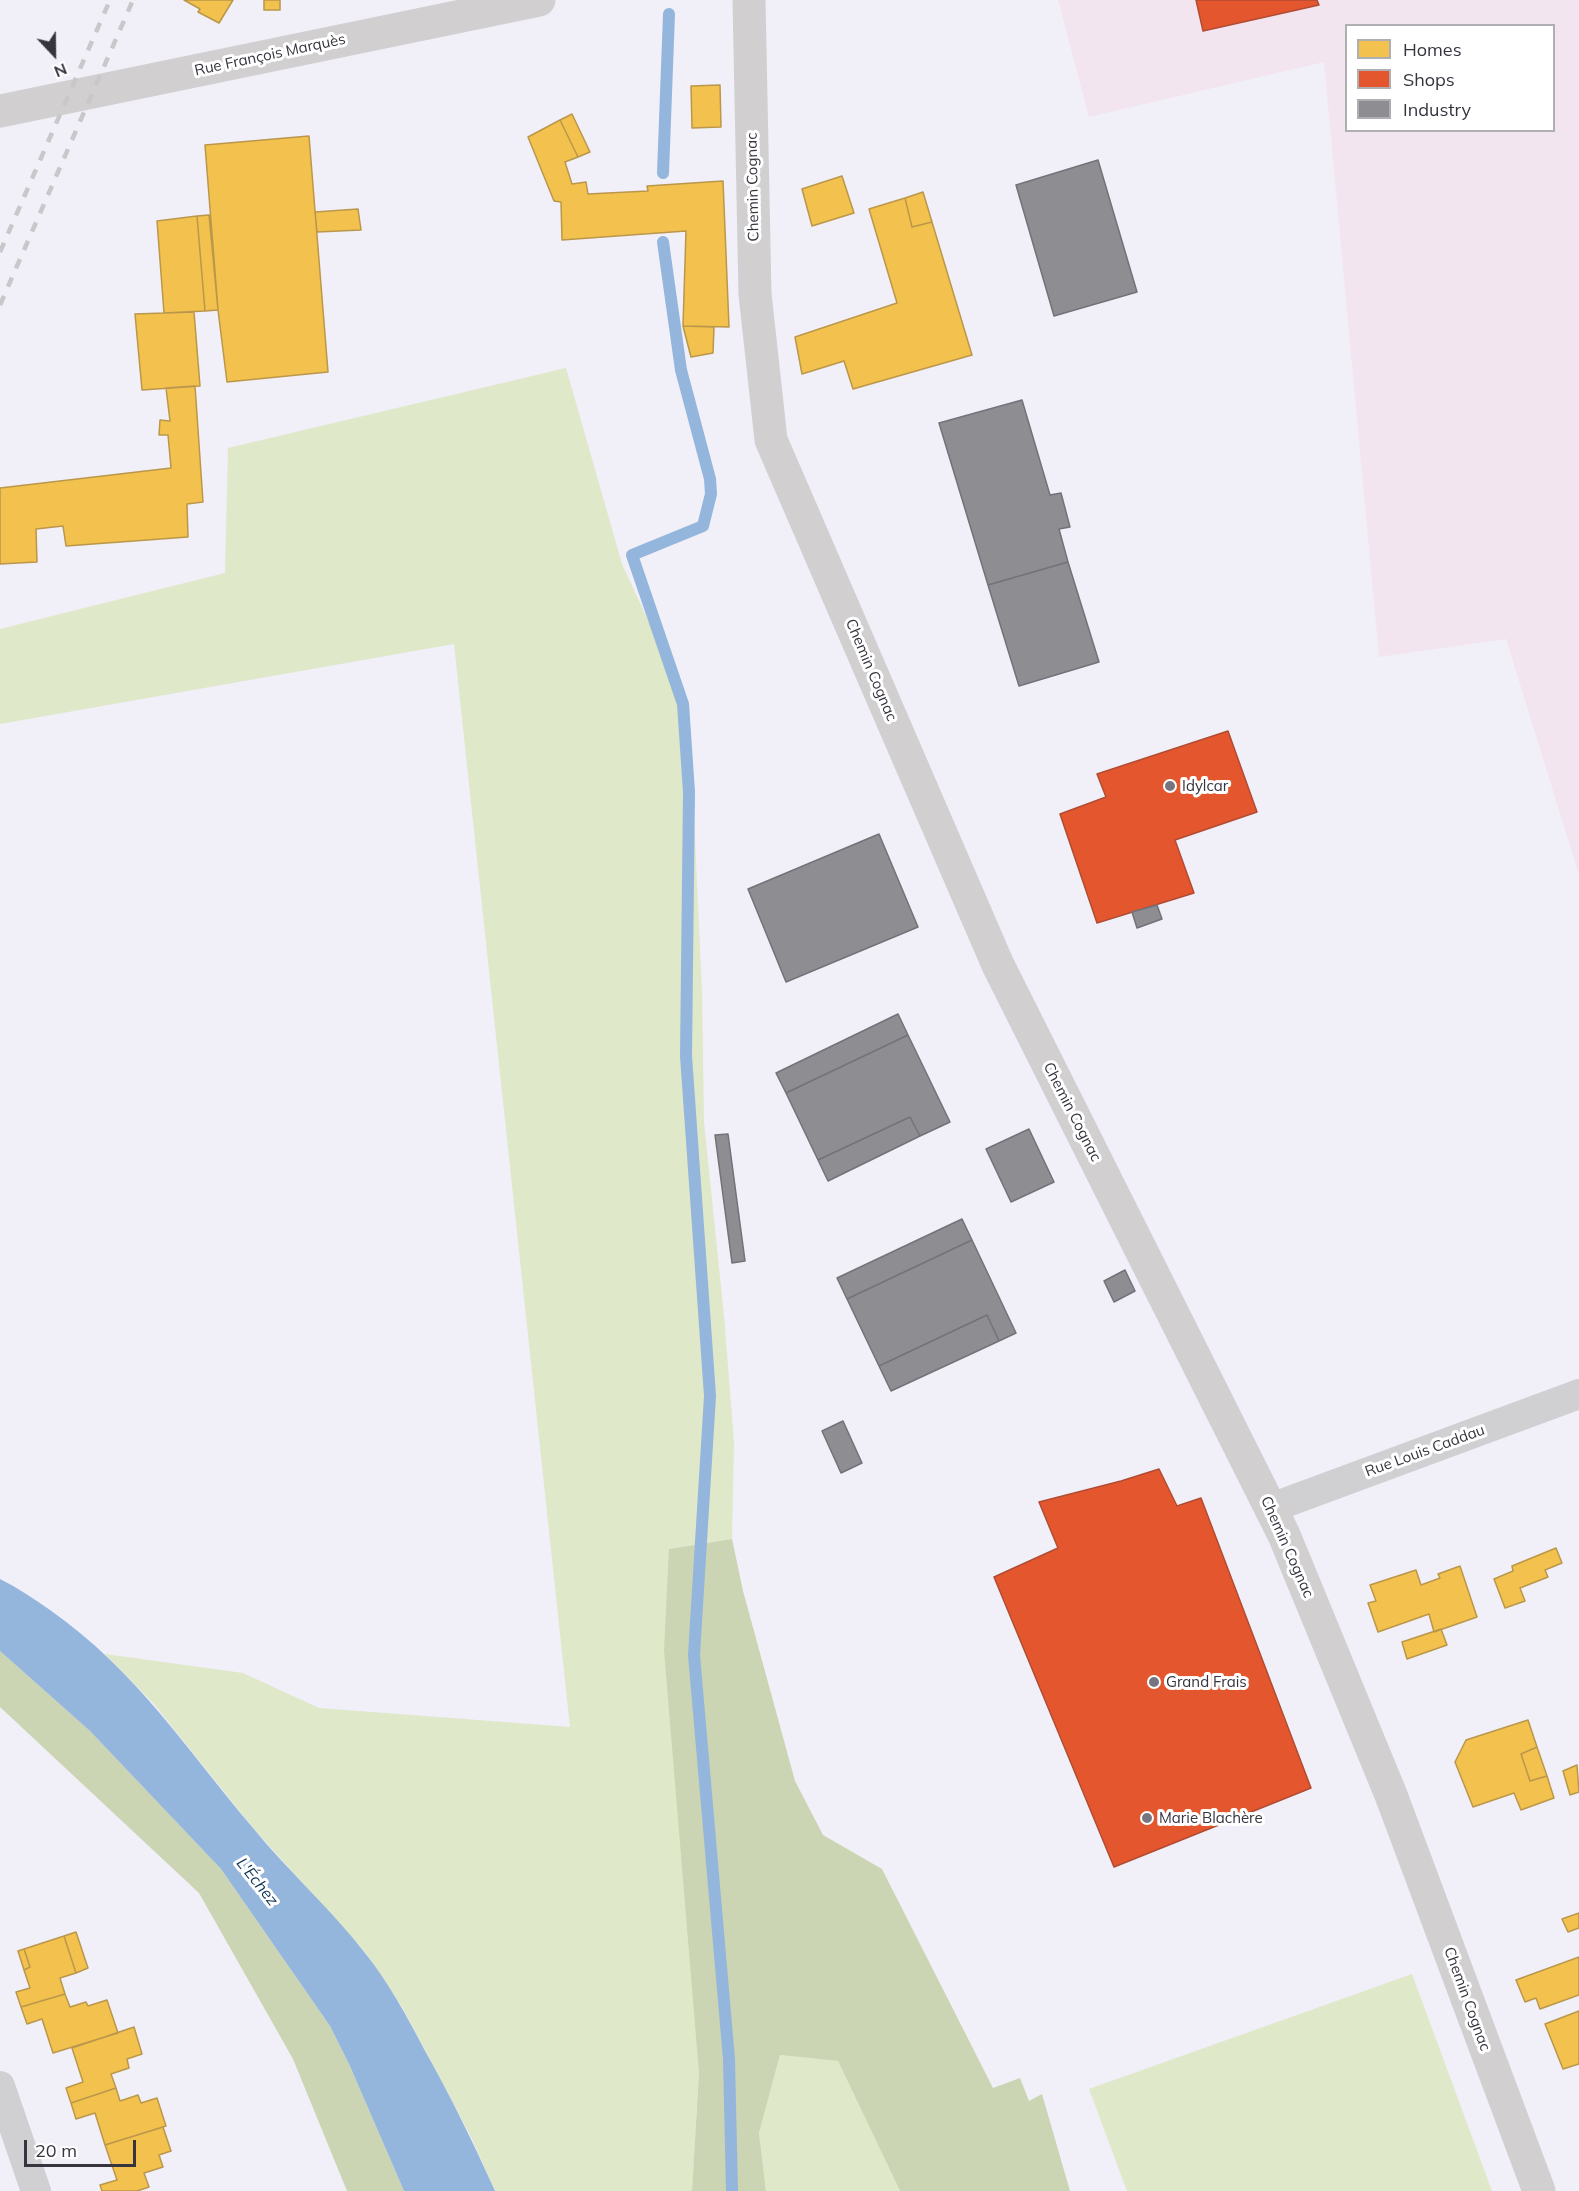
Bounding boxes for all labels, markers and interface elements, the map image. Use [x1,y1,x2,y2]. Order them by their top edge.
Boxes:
north arrow [24,24,84,84]
legend [1345,24,1555,132]
street label: Rue François Marquès [193,30,347,80]
text: Homes [1403,38,1462,61]
text: N [51,59,70,82]
text: Shops [1403,68,1455,91]
text: Industry [1403,98,1471,121]
street label: Chemin Cognac [743,132,763,242]
street label: Chemin Cognac [841,616,901,724]
place label: Idylcar [1182,777,1228,795]
marker: Idylcar [1163,779,1177,793]
street label: Chemin Cognac [1039,1059,1105,1165]
street label: Rue Louis Caddau [1363,1421,1487,1481]
street label: Chemin Cognac [1257,1493,1317,1601]
place label: Grand Frais [1166,1673,1247,1691]
marker: Grand Frais [1147,1675,1161,1689]
place label: Marie Blachère [1159,1809,1263,1827]
marker: Marie Blachère [1140,1811,1154,1825]
water label: L'Échez [232,1854,282,1910]
street label: Chemin Cognac [1440,1945,1494,2053]
scale bar [27,2128,140,2166]
text: 20 m [35,2139,77,2162]

